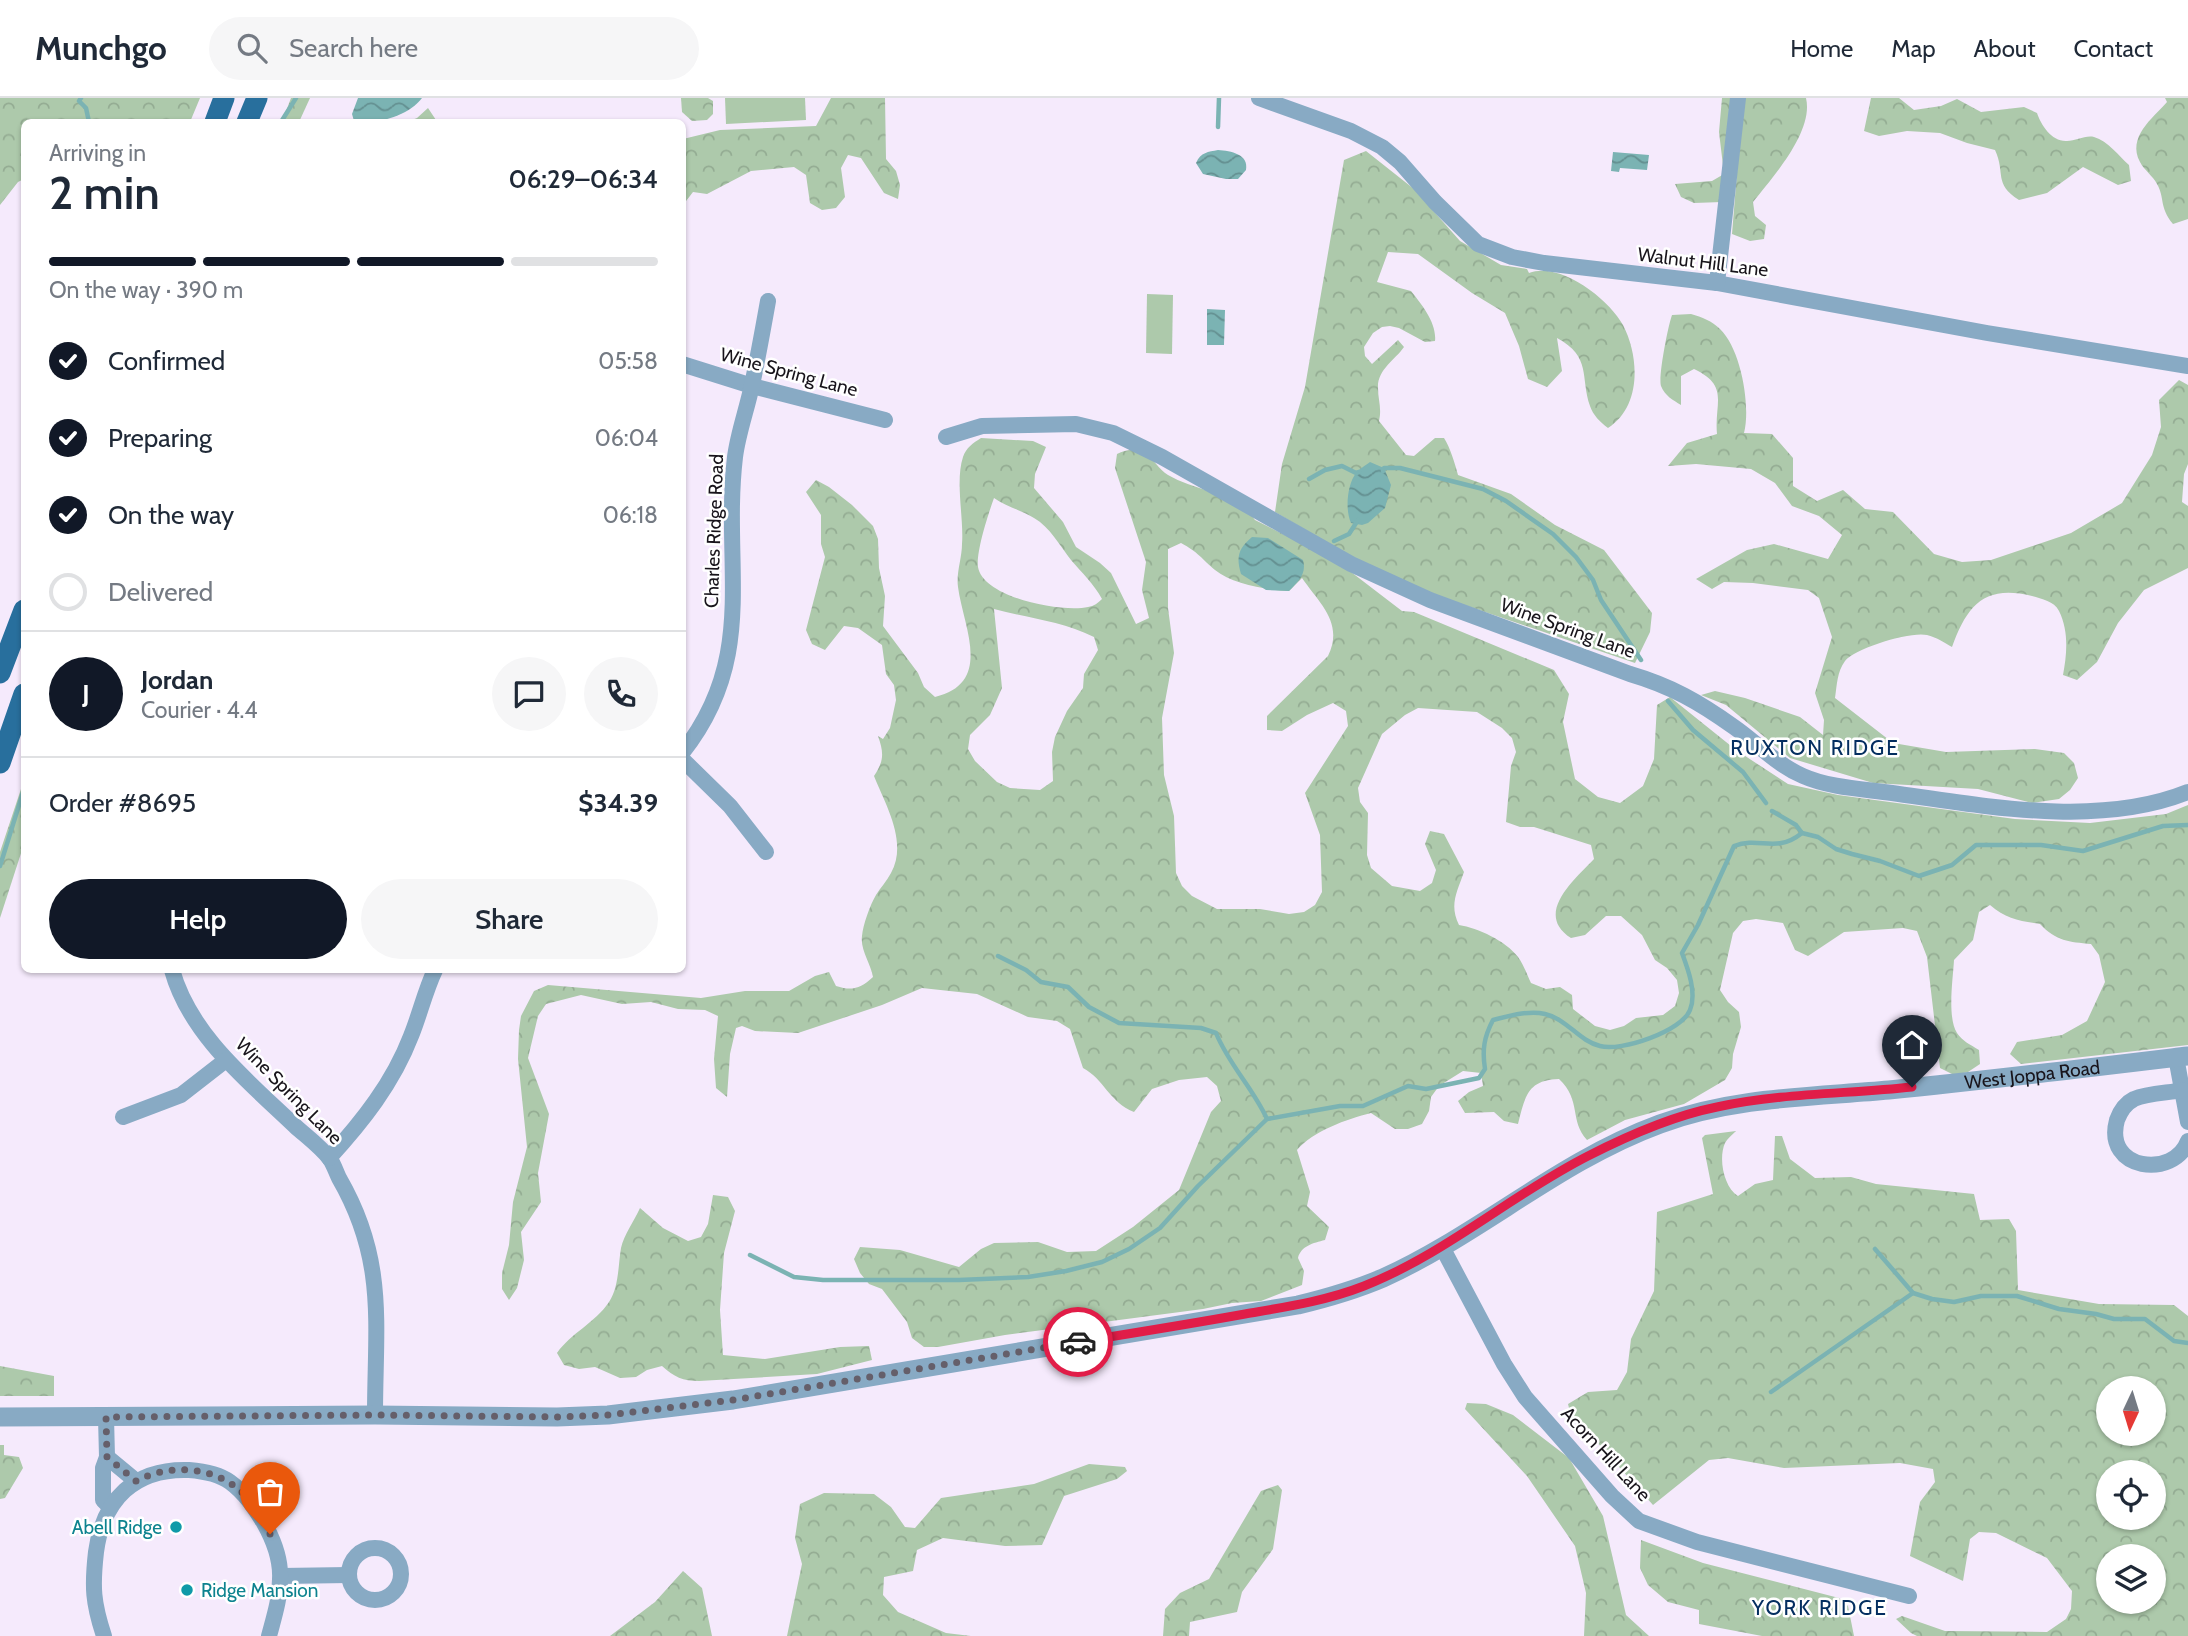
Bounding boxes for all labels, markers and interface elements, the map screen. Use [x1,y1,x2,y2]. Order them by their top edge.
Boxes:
search box [209,17,699,80]
text: Munchgo [35,28,167,68]
icon: search [233,29,271,67]
text: Search here [289,32,418,64]
text: Home [1790,34,1853,63]
text: Map [1891,34,1936,63]
text: About [1974,34,2036,63]
text: Contact [2074,34,2153,63]
text: Arriving in [49,139,146,167]
text: 06:29–06:34 [508,163,658,195]
text: 2 min [49,165,160,221]
street label: Walnut Hill Lane [1636,243,1770,281]
text: On the way · 390 m [49,276,243,304]
icon: check [49,342,87,380]
street label: Wine Spring Lane [718,343,861,401]
text: Confirmed [108,345,225,377]
text: 05:58 [598,347,658,375]
icon: check [49,419,87,457]
text: Preparing [108,422,212,454]
text: 06:04 [595,424,658,452]
street label: Charles Ridge Road [700,454,728,608]
icon: check [49,496,87,534]
text: On the way [108,499,234,531]
text: 06:18 [603,501,658,529]
text: Delivered [108,576,213,608]
street label: Wine Spring Lane [1498,593,1639,663]
button: chat [492,657,566,731]
button: phone [584,657,658,731]
text: Jordan [141,664,213,696]
text: J [82,678,90,710]
text: Courier · 4.4 [141,696,258,724]
district label: RUXTON RIDGE [1730,735,1900,760]
text: Order #8695 [49,787,196,819]
text: $34.39 [578,787,658,819]
button: Help [49,879,347,959]
button: Share [361,879,658,959]
pin [1882,1015,1942,1087]
icon: home [1893,1026,1931,1064]
street label: Wine Spring Lane [231,1033,347,1149]
street label: West Joppa Road [1963,1055,2101,1094]
courier [1043,1307,1113,1377]
icon: car [1059,1323,1097,1361]
north arrow [2096,1376,2166,1446]
map controls [2096,1376,2166,1614]
street label: Acorn Hill Lane [1556,1402,1656,1506]
button: locate [2096,1460,2166,1530]
pin [240,1462,300,1534]
icon: bag [251,1473,289,1511]
place label: Abell Ridge [72,1516,162,1539]
marker: Abell Ridge [168,1519,184,1535]
button: layers [2096,1544,2166,1614]
place label: Ridge Mansion [201,1579,318,1602]
marker: Ridge Mansion [179,1582,195,1598]
district label: YORK RIDGE [1751,1595,1888,1620]

